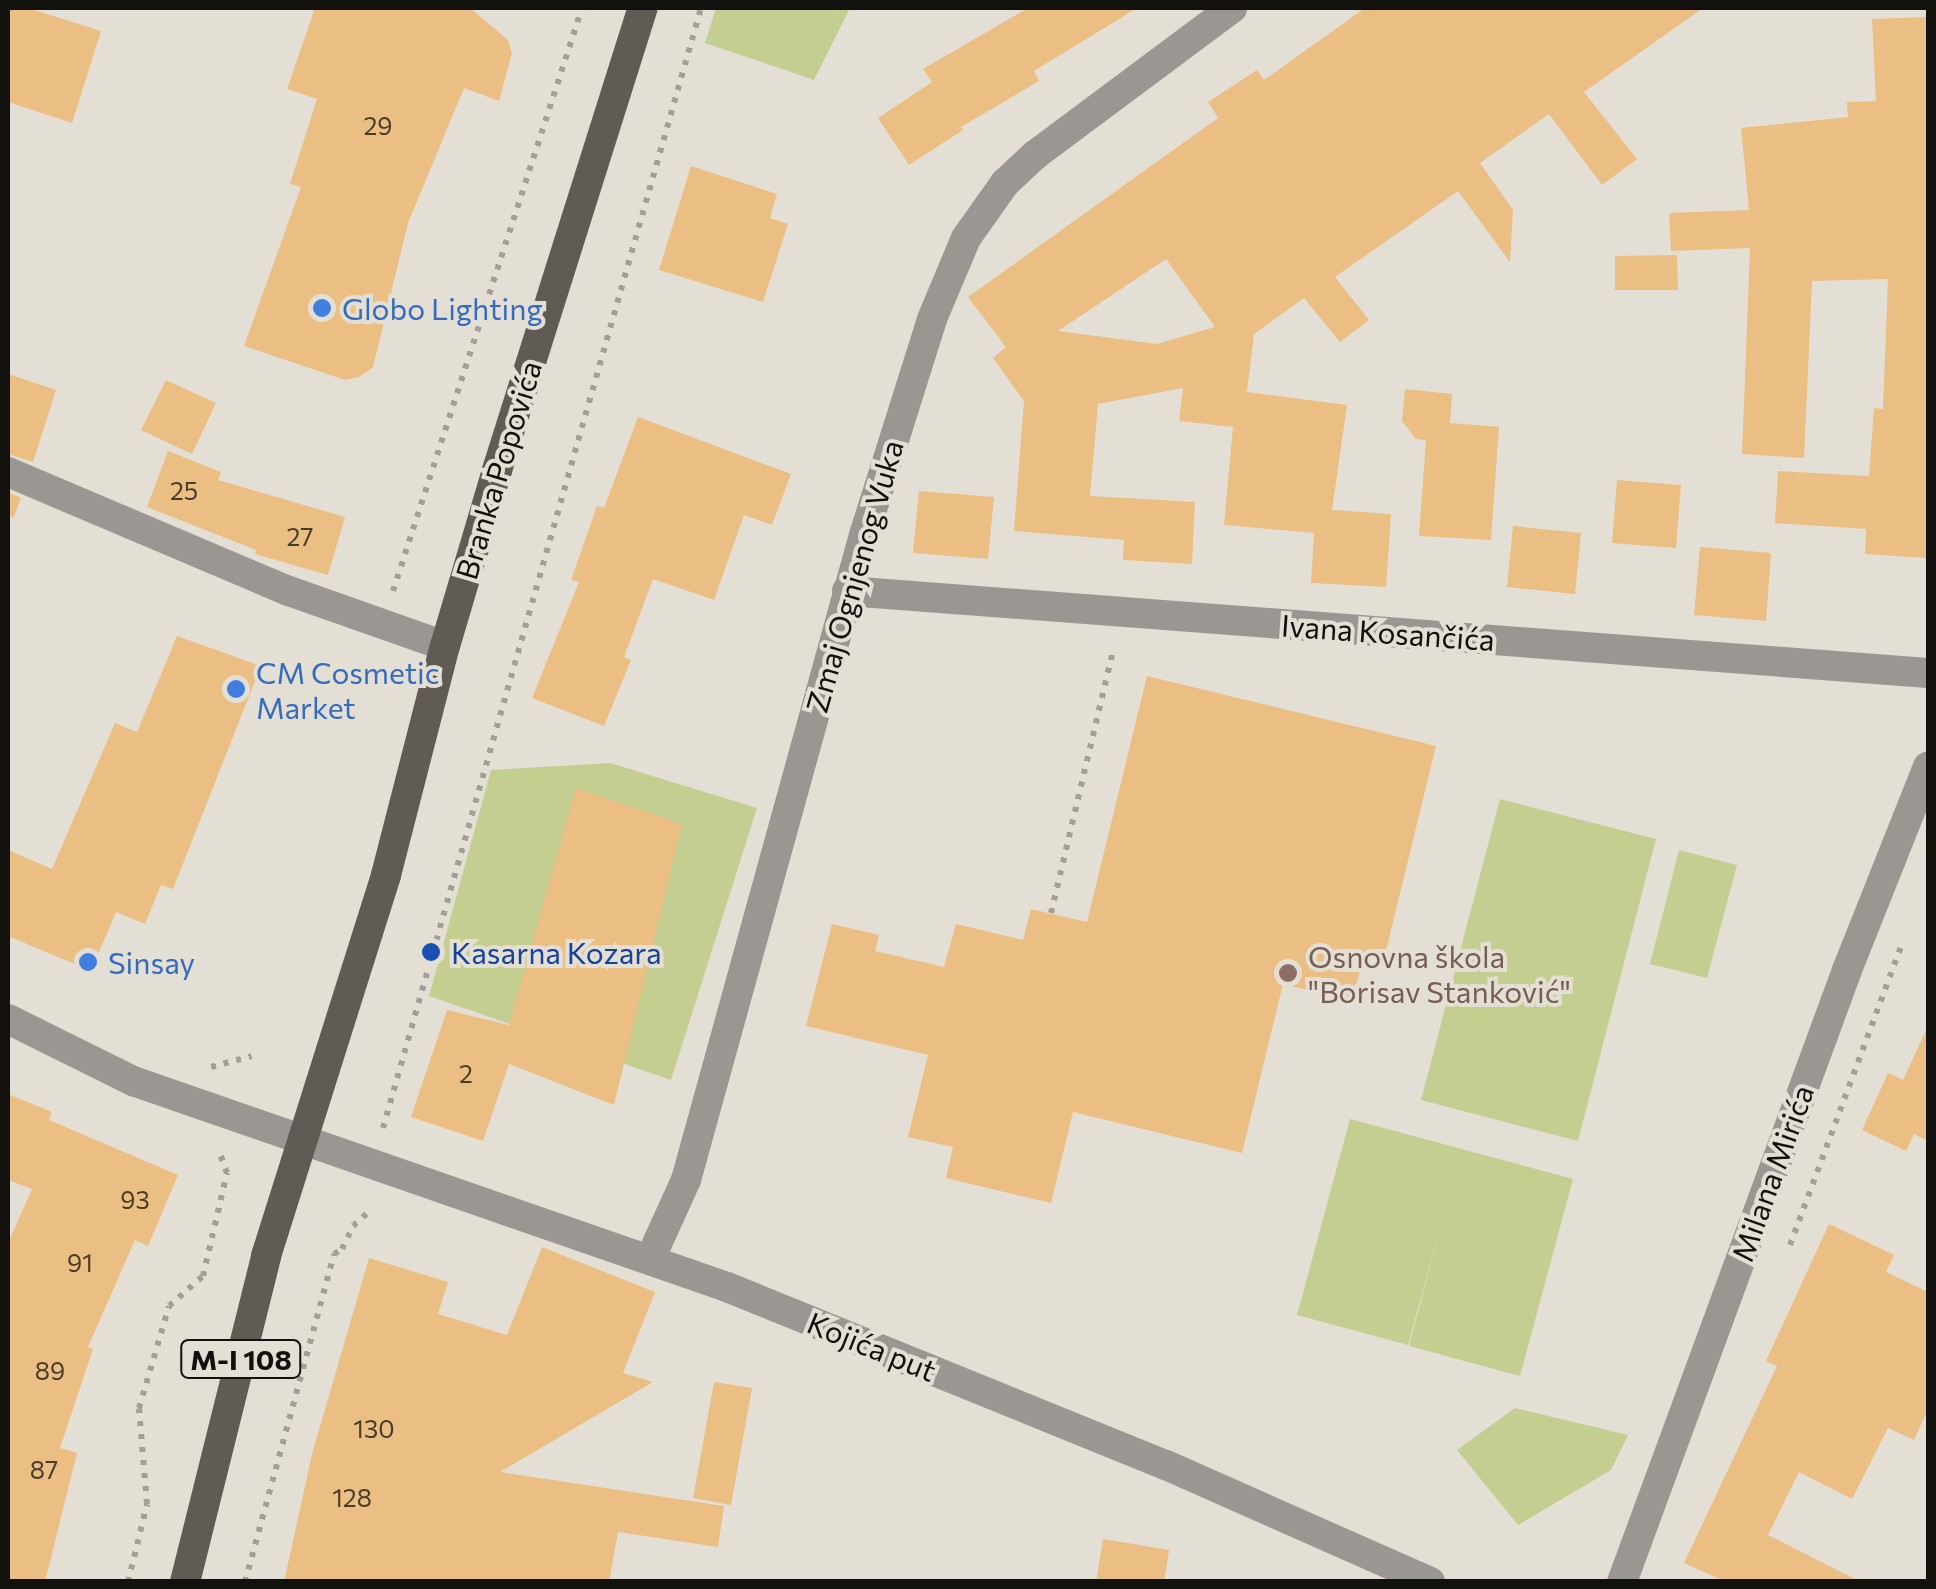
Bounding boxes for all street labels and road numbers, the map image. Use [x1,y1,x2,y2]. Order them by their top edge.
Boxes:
street label: Branka Popovića [448,356,548,584]
street label: Zmaj Ognjenog Vuka [798,436,910,716]
street label: Ivana Kosančića [1280,607,1496,657]
street label: Milana Mirića [1723,1080,1821,1266]
street label: Kojića put [802,1304,942,1388]
road number: M-I 108 [178,1336,304,1382]

